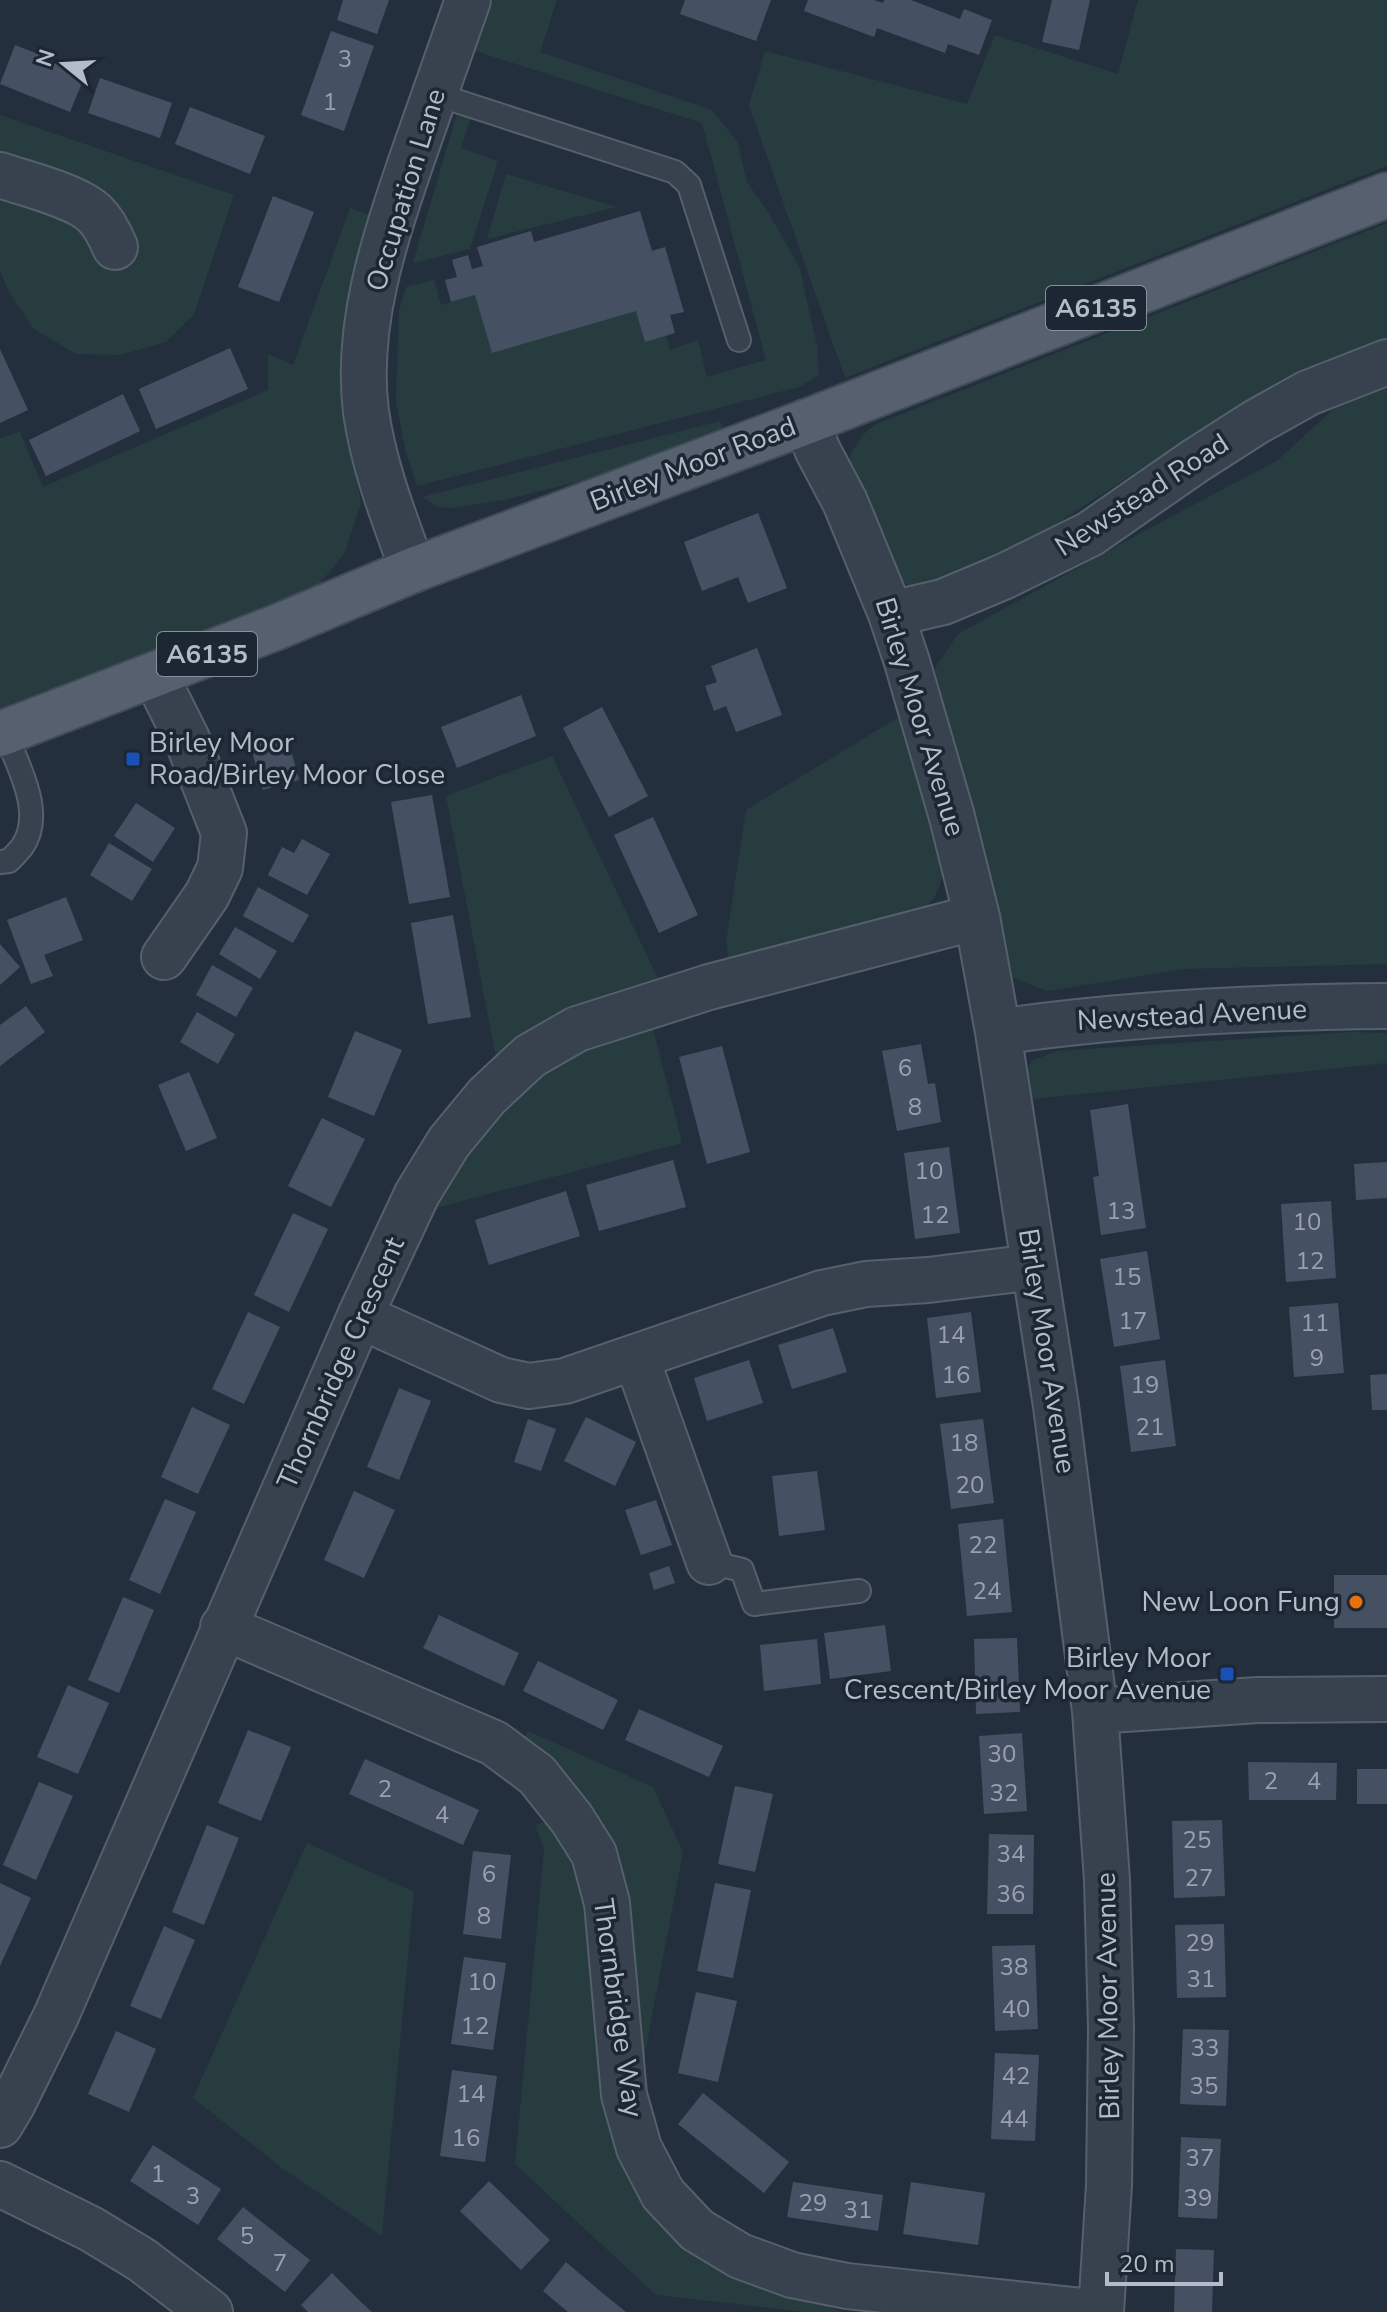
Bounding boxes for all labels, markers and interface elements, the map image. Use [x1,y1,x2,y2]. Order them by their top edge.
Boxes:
north arrow [24,24,104,104]
house number: 3 [338,43,352,75]
text: N [29,46,63,71]
street label: Occupation Lane [357,84,455,296]
house number: 1 [323,86,337,118]
road number: A6135 [1046,286,1146,330]
street label: Birley Moor Road [585,407,801,521]
street label: Newstead Road [1048,425,1236,565]
street label: Birley Moor Avenue [866,593,974,841]
road number: A6135 [157,632,257,676]
place label: Birley Moor Road/Birley Moor Close [149,724,445,794]
marker: Birley Moor Road/Birley Moor Close [124,750,142,768]
street label: Newstead Avenue [1076,990,1308,1040]
house number: 6 [898,1052,912,1084]
house number: 8 [908,1091,922,1123]
house number: 10 [915,1155,943,1187]
house number: 13 [1107,1195,1135,1227]
house number: 12 [921,1199,949,1231]
house number: 10 [1293,1206,1321,1238]
street label: Birley Moor Avenue [1009,1226,1085,1476]
street label: Thornbridge Crescent [268,1231,414,1495]
house number: 12 [1296,1245,1324,1277]
house number: 15 [1113,1261,1141,1293]
house number: 17 [1119,1305,1147,1337]
house number: 11 [1301,1307,1329,1339]
house number: 14 [937,1319,965,1351]
house number: 9 [1310,1342,1324,1374]
house number: 16 [942,1359,970,1391]
house number: 19 [1131,1369,1159,1401]
house number: 21 [1136,1411,1164,1443]
house number: 18 [950,1427,978,1459]
house number: 20 [956,1469,984,1501]
house number: 22 [969,1529,997,1561]
house number: 24 [973,1575,1001,1607]
place label: New Loon Fung [1141,1583,1340,1621]
marker: New Loon Fung [1347,1593,1365,1611]
place label: Birley Moor Crescent/Birley Moor Avenue [844,1639,1211,1709]
marker: Birley Moor Crescent/Birley Moor Avenue [1218,1665,1236,1683]
house number: 30 [988,1738,1016,1770]
house number: 2 [1264,1765,1278,1797]
house number: 4 [1307,1765,1321,1797]
house number: 2 [378,1773,392,1805]
house number: 32 [990,1777,1018,1809]
house number: 4 [435,1799,449,1831]
house number: 25 [1183,1824,1211,1856]
house number: 34 [997,1838,1025,1870]
house number: 6 [482,1858,496,1890]
house number: 27 [1185,1862,1213,1894]
street label: Birley Moor Avenue [1087,1872,1129,2120]
house number: 36 [997,1878,1025,1910]
street label: Thornbridge Way [584,1896,652,2120]
house number: 8 [477,1900,491,1932]
house number: 29 [1186,1927,1214,1959]
house number: 38 [1000,1951,1028,1983]
house number: 31 [1187,1963,1215,1995]
house number: 10 [468,1966,496,1998]
house number: 40 [1002,1993,1030,2025]
house number: 12 [461,2010,489,2042]
house number: 33 [1191,2032,1219,2064]
house number: 42 [1002,2060,1030,2092]
house number: 35 [1190,2070,1218,2102]
house number: 14 [457,2078,485,2110]
house number: 44 [1000,2103,1028,2135]
house number: 16 [452,2122,480,2154]
house number: 37 [1186,2142,1214,2174]
house number: 1 [151,2158,165,2190]
house number: 3 [186,2180,200,2212]
house number: 39 [1184,2182,1212,2214]
house number: 29 [799,2187,827,2219]
house number: 31 [844,2194,872,2226]
house number: 5 [240,2220,254,2252]
scale bar [1107,2236,1221,2286]
house number: 7 [273,2247,287,2279]
text: 20 m [1119,2248,1175,2280]

